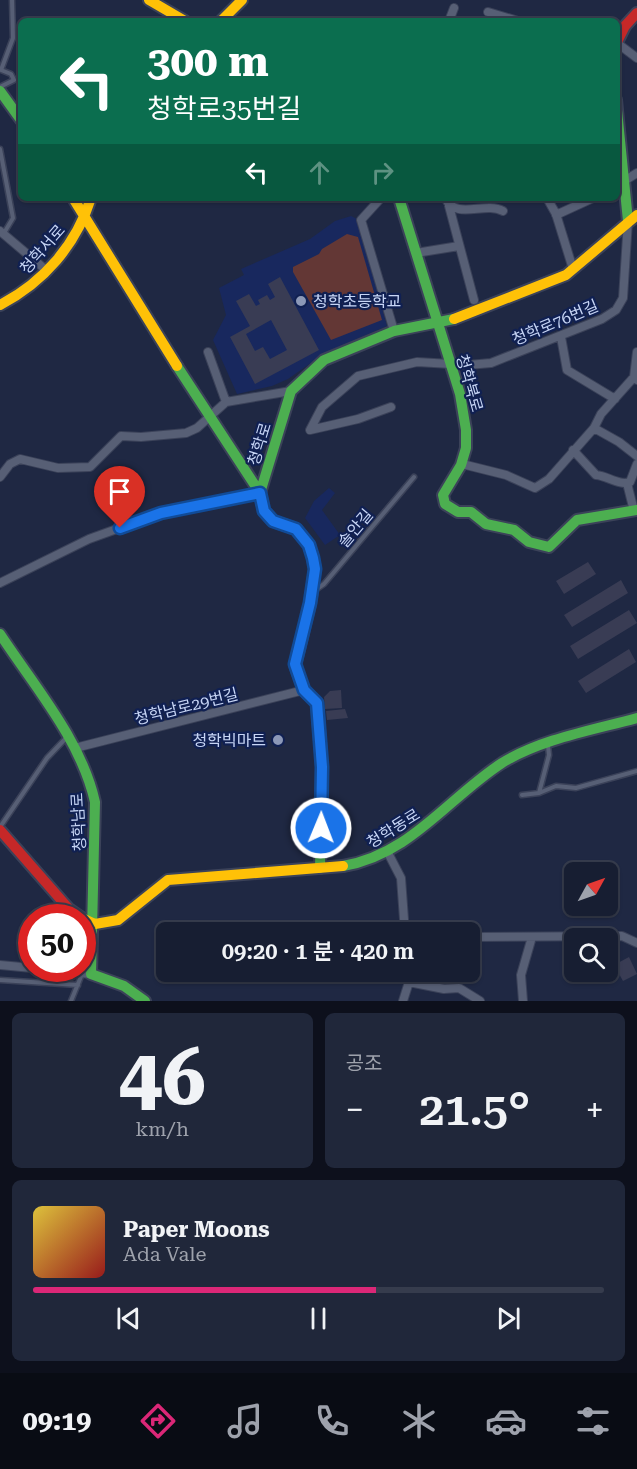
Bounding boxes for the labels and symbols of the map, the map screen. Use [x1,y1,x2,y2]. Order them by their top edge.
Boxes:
street label: 청학서로 [16,221,69,278]
place label: 청학초등학교 [313,292,401,311]
marker: 청학초등학교 [294,294,308,308]
street label: 청학로76번길 [509,296,601,349]
street label: 청학북로 [452,352,487,414]
street label: 청학로 [244,420,275,468]
pin [94,466,145,528]
street label: 솔안길 [334,505,377,551]
street label: 청학남로29번길 [132,684,240,729]
place label: 청학빅마트 [192,731,266,750]
marker: 청학빅마트 [271,733,285,747]
street label: 청학남로 [67,792,90,852]
position arrow [289,796,353,860]
street label: 청학동로 [363,805,423,852]
north arrow [564,862,618,916]
speed limit sign: 50 [18,904,96,982]

